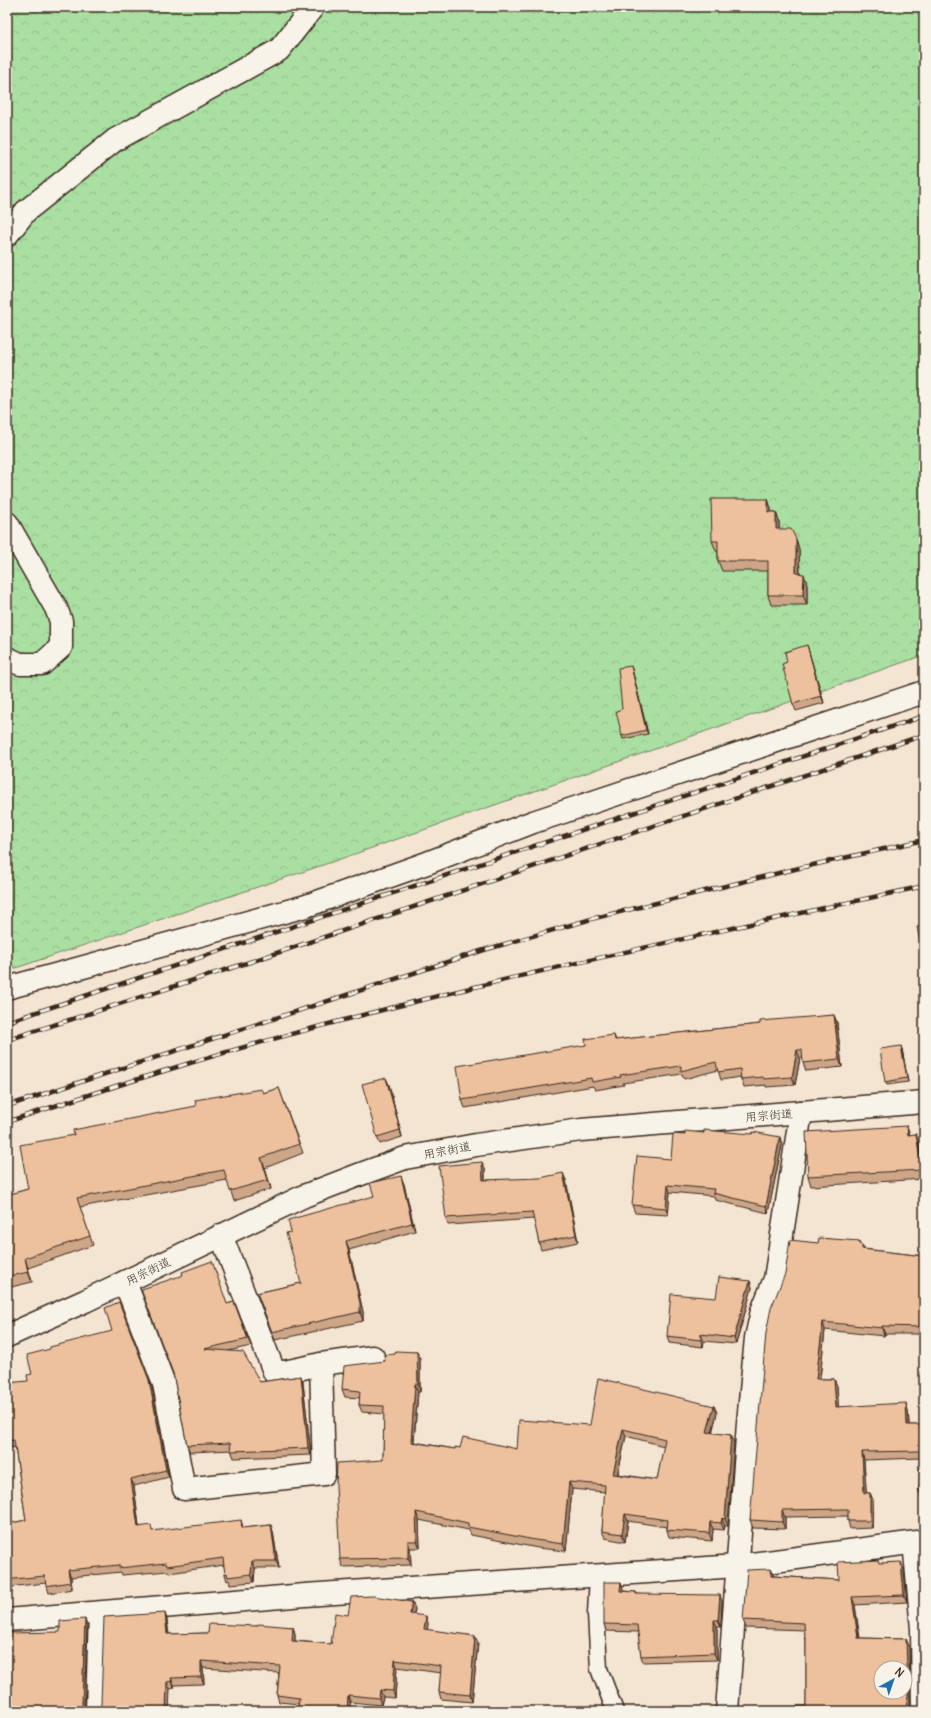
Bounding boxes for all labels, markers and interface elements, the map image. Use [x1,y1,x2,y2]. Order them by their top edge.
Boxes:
street label: 用宗街道 [744,1105,794,1125]
street label: 用宗街道 [422,1138,472,1162]
street label: 用宗街道 [123,1254,173,1288]
north arrow [873,1660,913,1700]
text: N [892,1665,907,1680]

